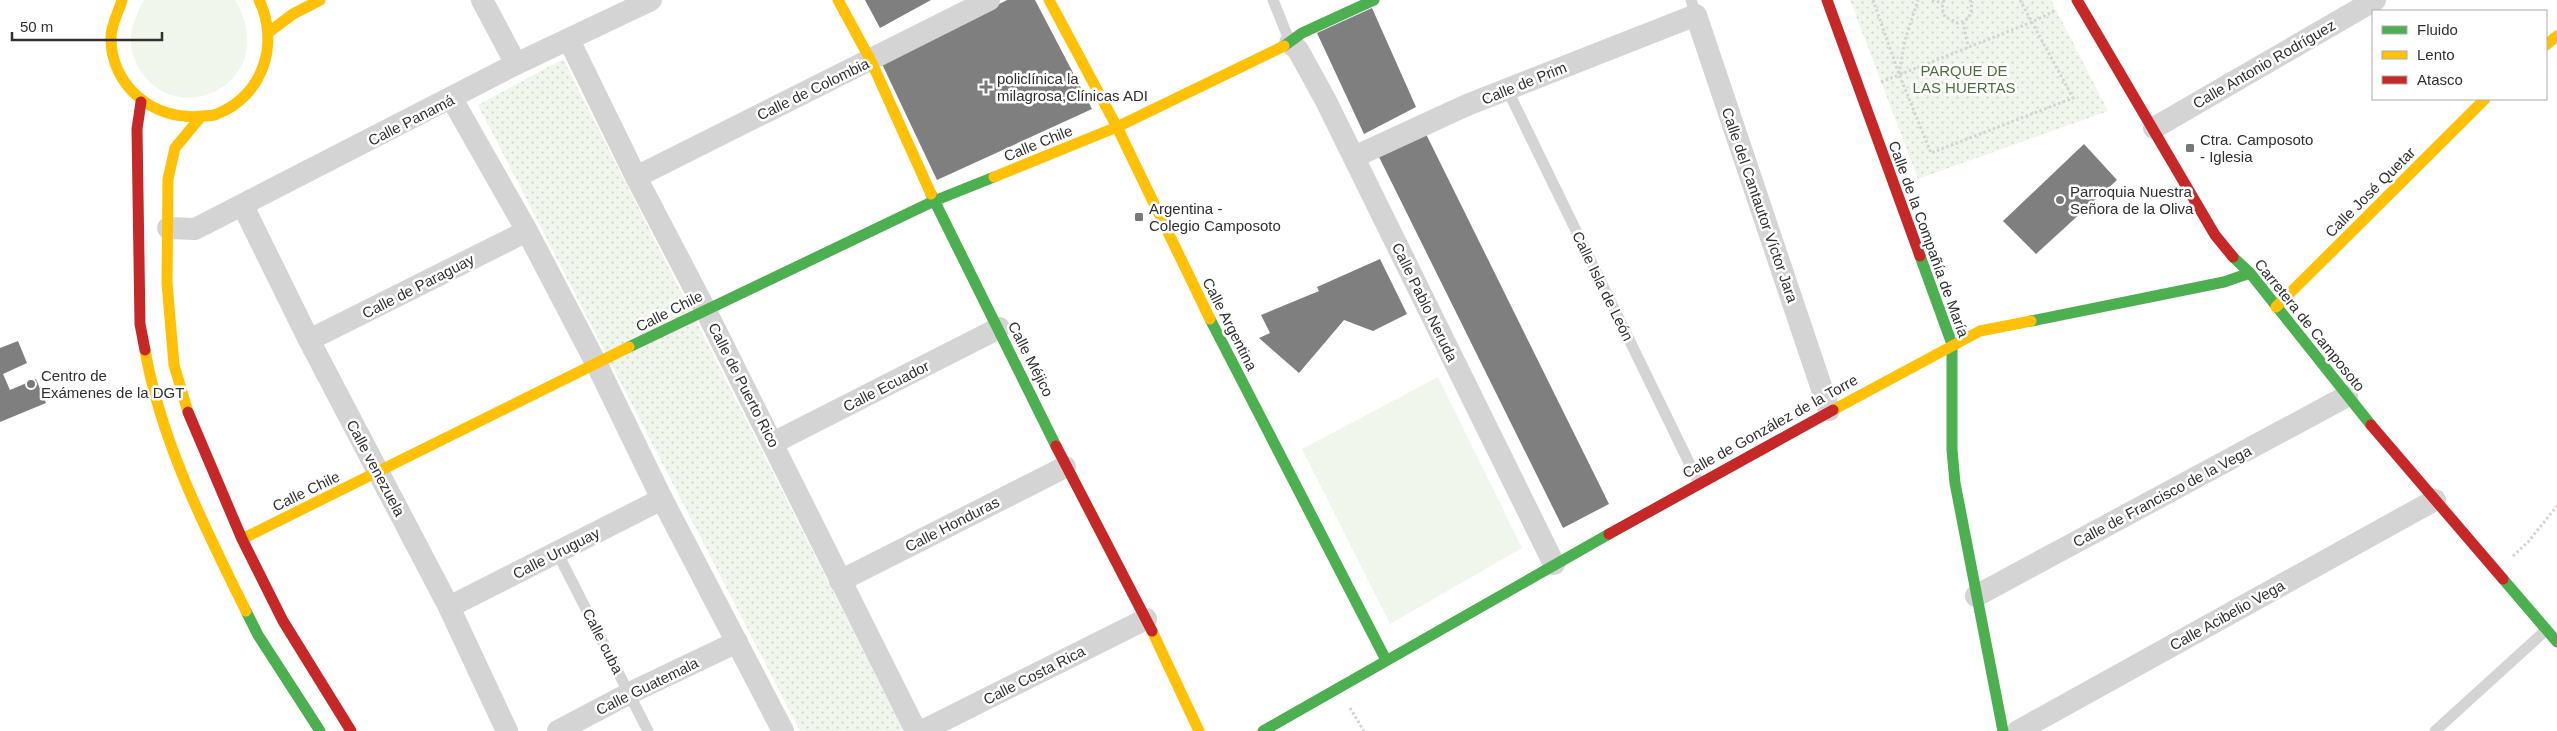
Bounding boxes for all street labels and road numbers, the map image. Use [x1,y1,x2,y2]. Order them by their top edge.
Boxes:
street label: Calle Antonio Rodríguez [2190,16,2338,112]
street label: Calle de Colombia [754,54,872,124]
street label: Calle de Prim [1479,58,1569,108]
street label: Calle Panamá [365,91,457,149]
street label: Calle del Cantautor Víctor Jara [1719,105,1802,305]
street label: Calle Chile [1001,122,1075,164]
street label: Calle de la Compañía de María [1886,139,1973,340]
street label: Calle José Quetar [2322,144,2418,240]
street label: Calle Isla de León [1569,228,1637,344]
street label: Calle Pablo Neruda [1389,240,1461,365]
street label: Calle de Paraguay [359,250,477,322]
street label: Carretera de Camposoto [2251,255,2369,395]
street label: Calle Argentina [1199,275,1261,374]
street label: Calle Chile [633,287,705,335]
street label: Calle Méjico [1005,319,1057,399]
street label: Calle de Puerto Rico [705,320,783,450]
street label: Calle Ecuador [840,357,932,415]
street label: Calle de González de la Torre [1680,371,1860,481]
street label: Calle venezuela [343,417,409,520]
street label: Calle de Francisco de la Vega [2070,441,2255,550]
street label: Calle Chile [270,467,342,515]
street label: Calle Honduras [902,493,1002,555]
street label: Calle Uruguay [510,524,603,582]
street label: Calle Acibelio Vega [2167,576,2288,654]
street label: Calle cuba [579,606,627,677]
street label: Calle Costa Rica [980,642,1088,708]
street label: Calle Guatemala [593,654,702,718]

